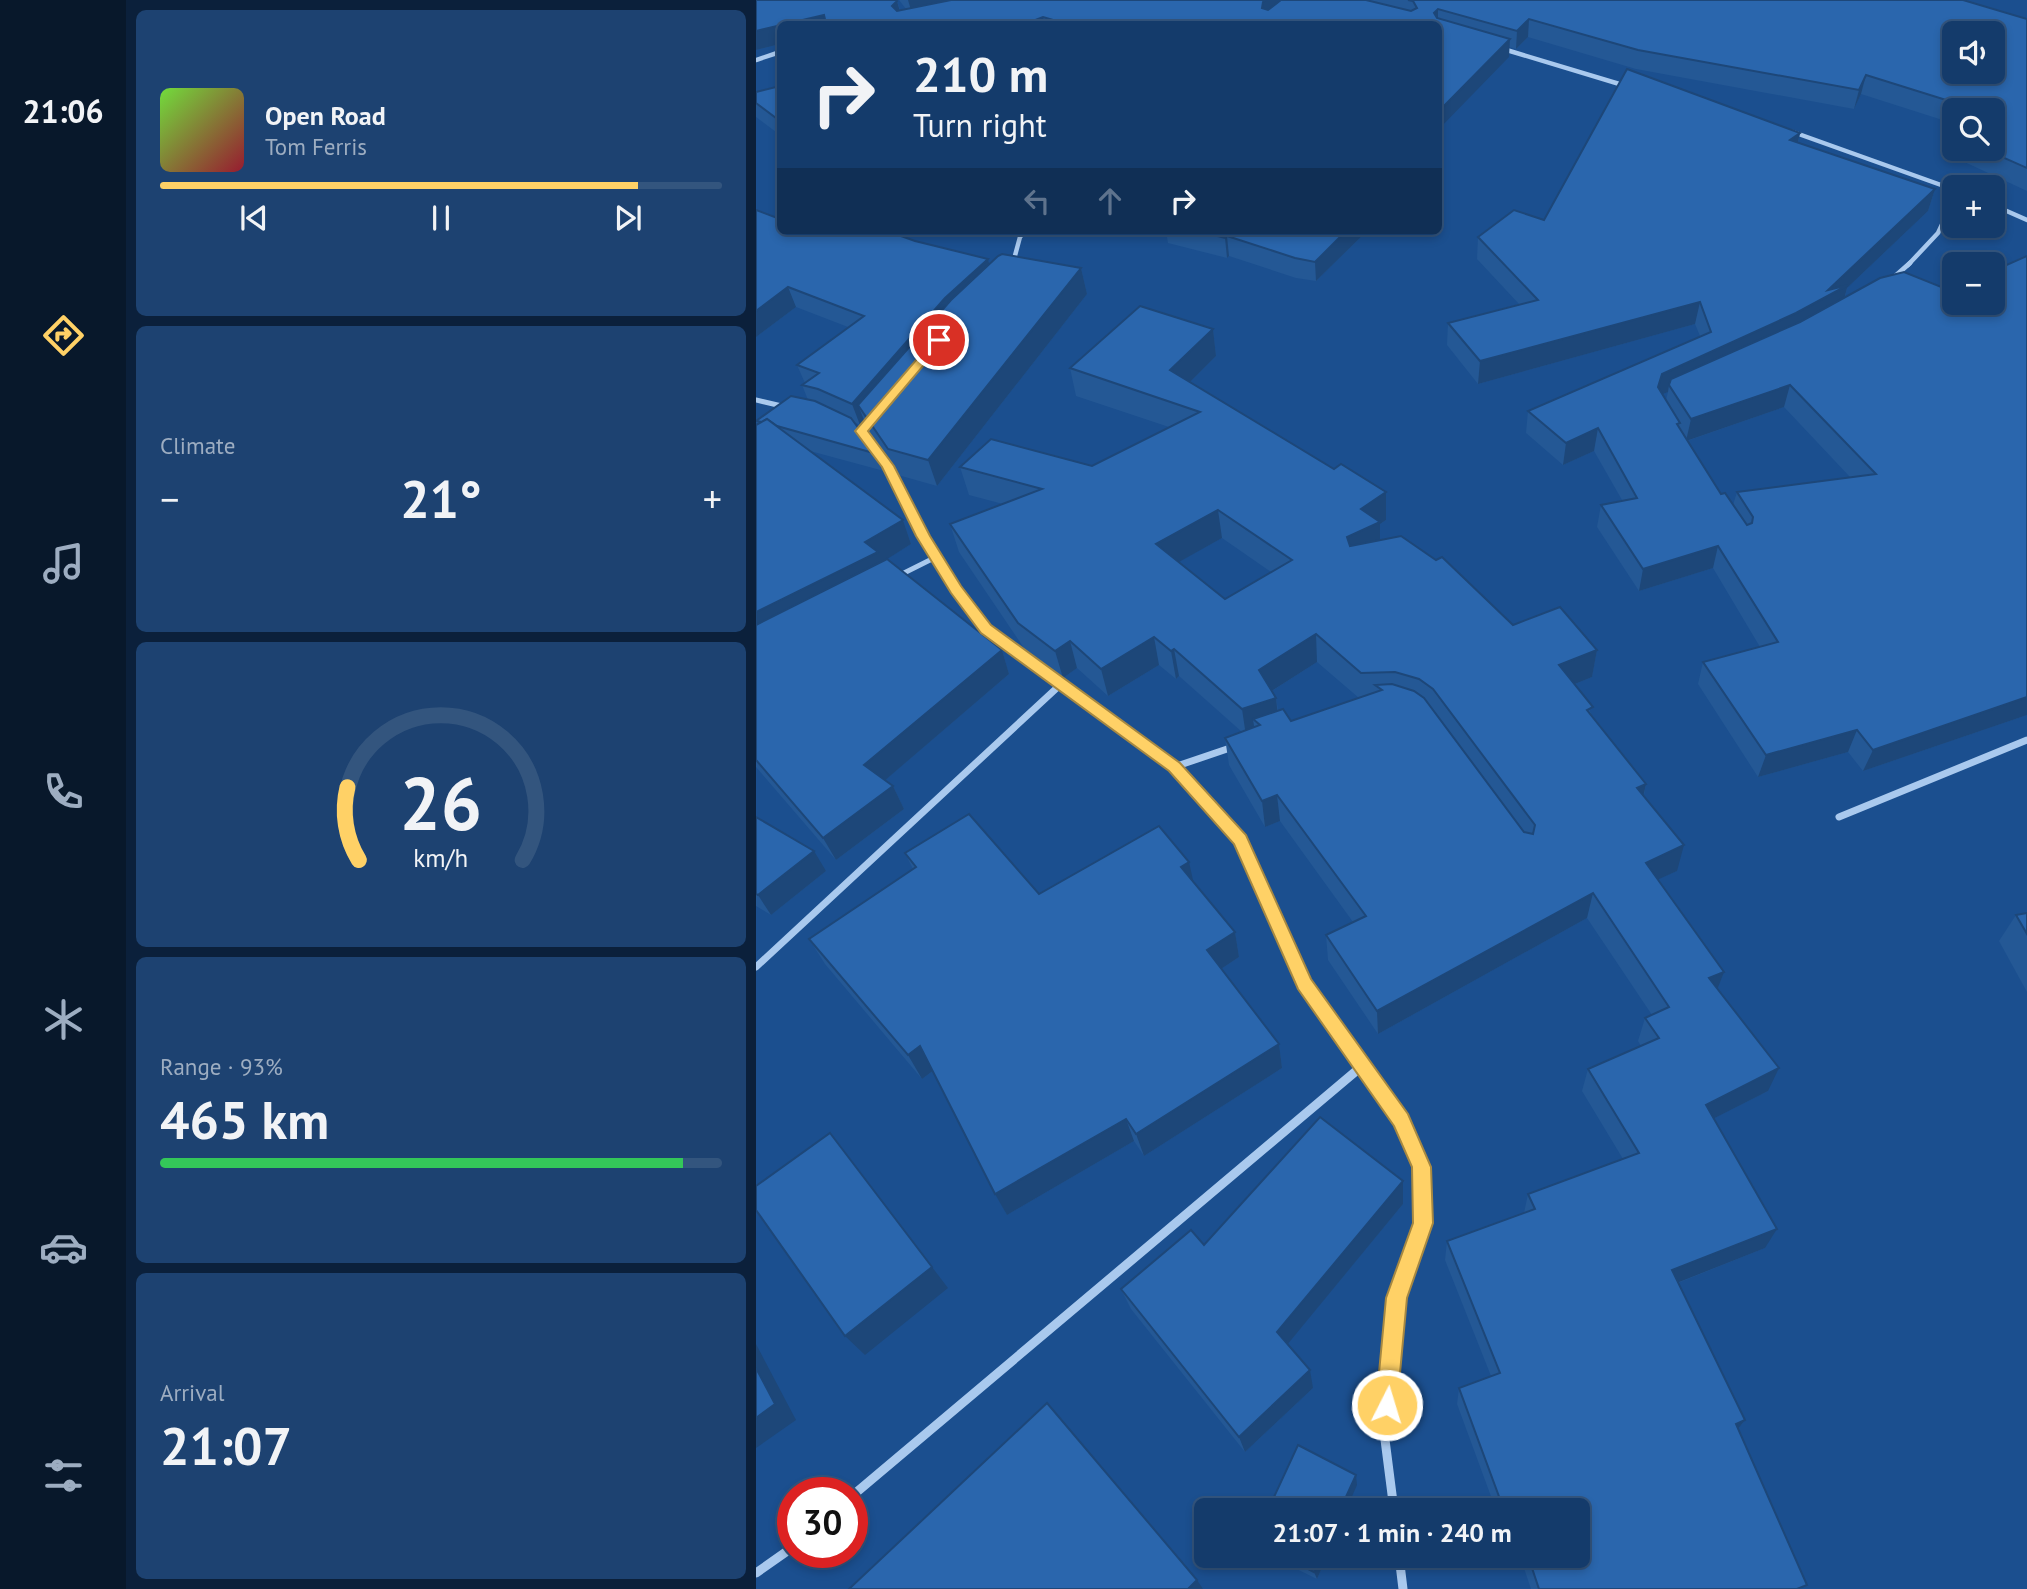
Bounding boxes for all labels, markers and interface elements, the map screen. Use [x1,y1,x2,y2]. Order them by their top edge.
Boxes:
map controls [1942,21,2005,315]
button: sound [1942,21,2005,84]
text: 210 m [913,42,1048,106]
icon: right [798,49,889,140]
text: 21:06 [22,90,104,132]
button: search [1942,98,2005,161]
text: Open Road [265,99,386,132]
text: Turn right [913,104,1047,146]
text: Tom Ferris [265,132,367,161]
button: + [1942,175,2005,238]
icon: left [1018,182,1056,220]
icon: ahead [1091,182,1129,220]
icon: right [1164,182,1202,220]
icon: previous [235,199,273,237]
icon: pause [422,199,460,237]
icon: next [609,199,647,237]
button: − [1942,252,2005,315]
pin [909,310,969,370]
icon: directions [39,311,88,360]
icon: arrive [920,321,958,359]
text: Climate [160,431,235,460]
text: 21° [400,465,482,532]
text: − [160,474,179,523]
text: + [703,474,722,523]
icon: music [39,539,88,588]
text: 26 [400,757,482,851]
icon: phone [39,767,88,816]
text: km/h [414,842,468,874]
icon: climate [39,995,88,1044]
text: Range · 93% [160,1052,283,1081]
text: 465 km [160,1086,329,1153]
icon: car [39,1223,88,1272]
position arrow [1350,1368,1424,1442]
text: Arrival [160,1378,224,1407]
text: 21:07 [160,1412,292,1479]
icon: filters [39,1451,88,1500]
speed limit sign: 30 [777,1477,868,1568]
text: 21:07 · 1 min · 240 m [1272,1516,1512,1549]

